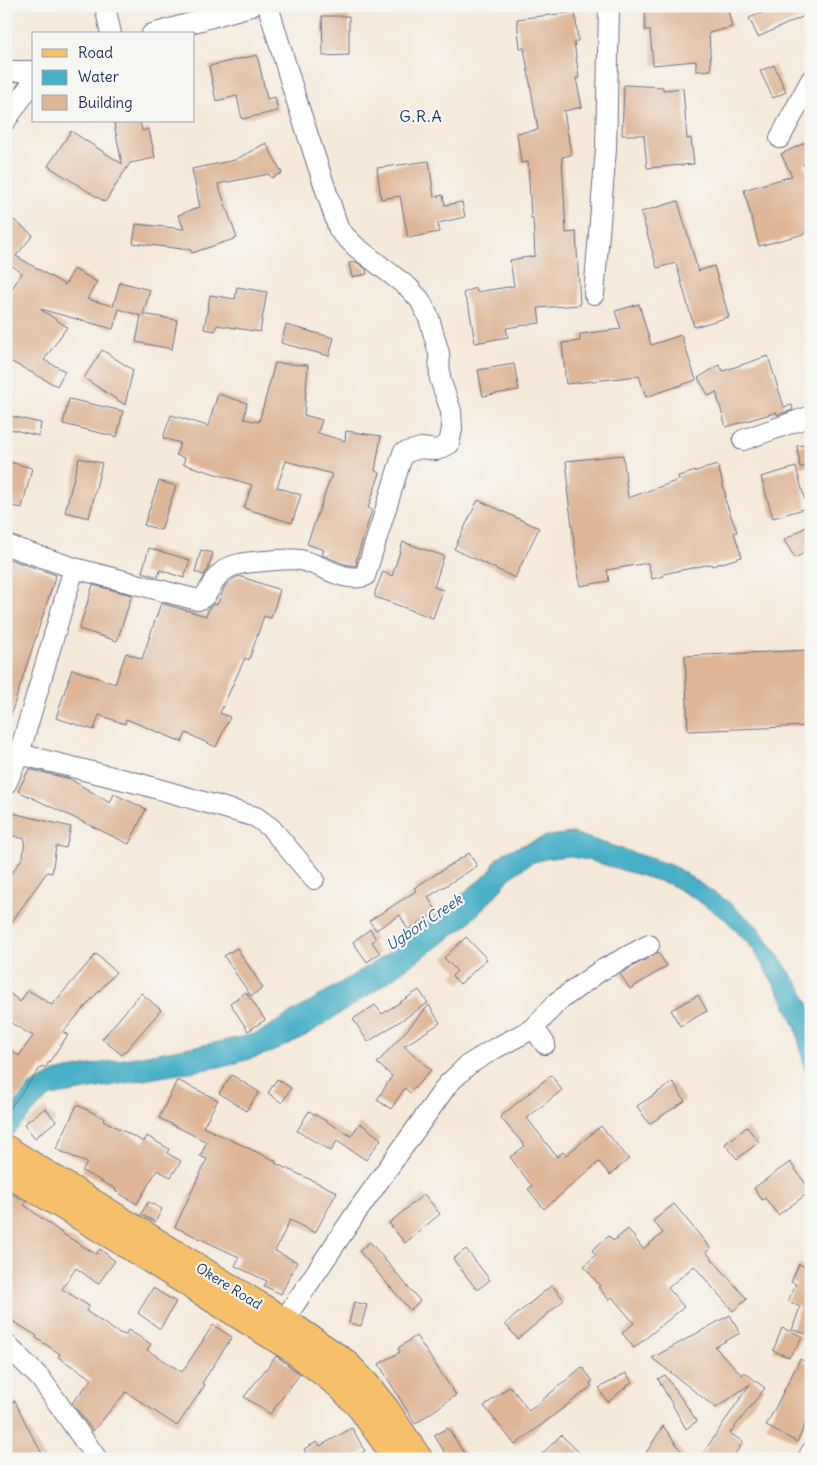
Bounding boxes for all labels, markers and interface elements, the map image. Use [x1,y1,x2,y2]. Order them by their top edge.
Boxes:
legend [32,32,195,122]
text: Road [78,43,113,62]
text: Water [78,67,119,86]
text: Building [78,93,133,112]
district label: G.R.A [399,106,443,126]
water label: Ugbori Creek [382,889,467,954]
street label: Okere Road [193,1259,265,1313]

